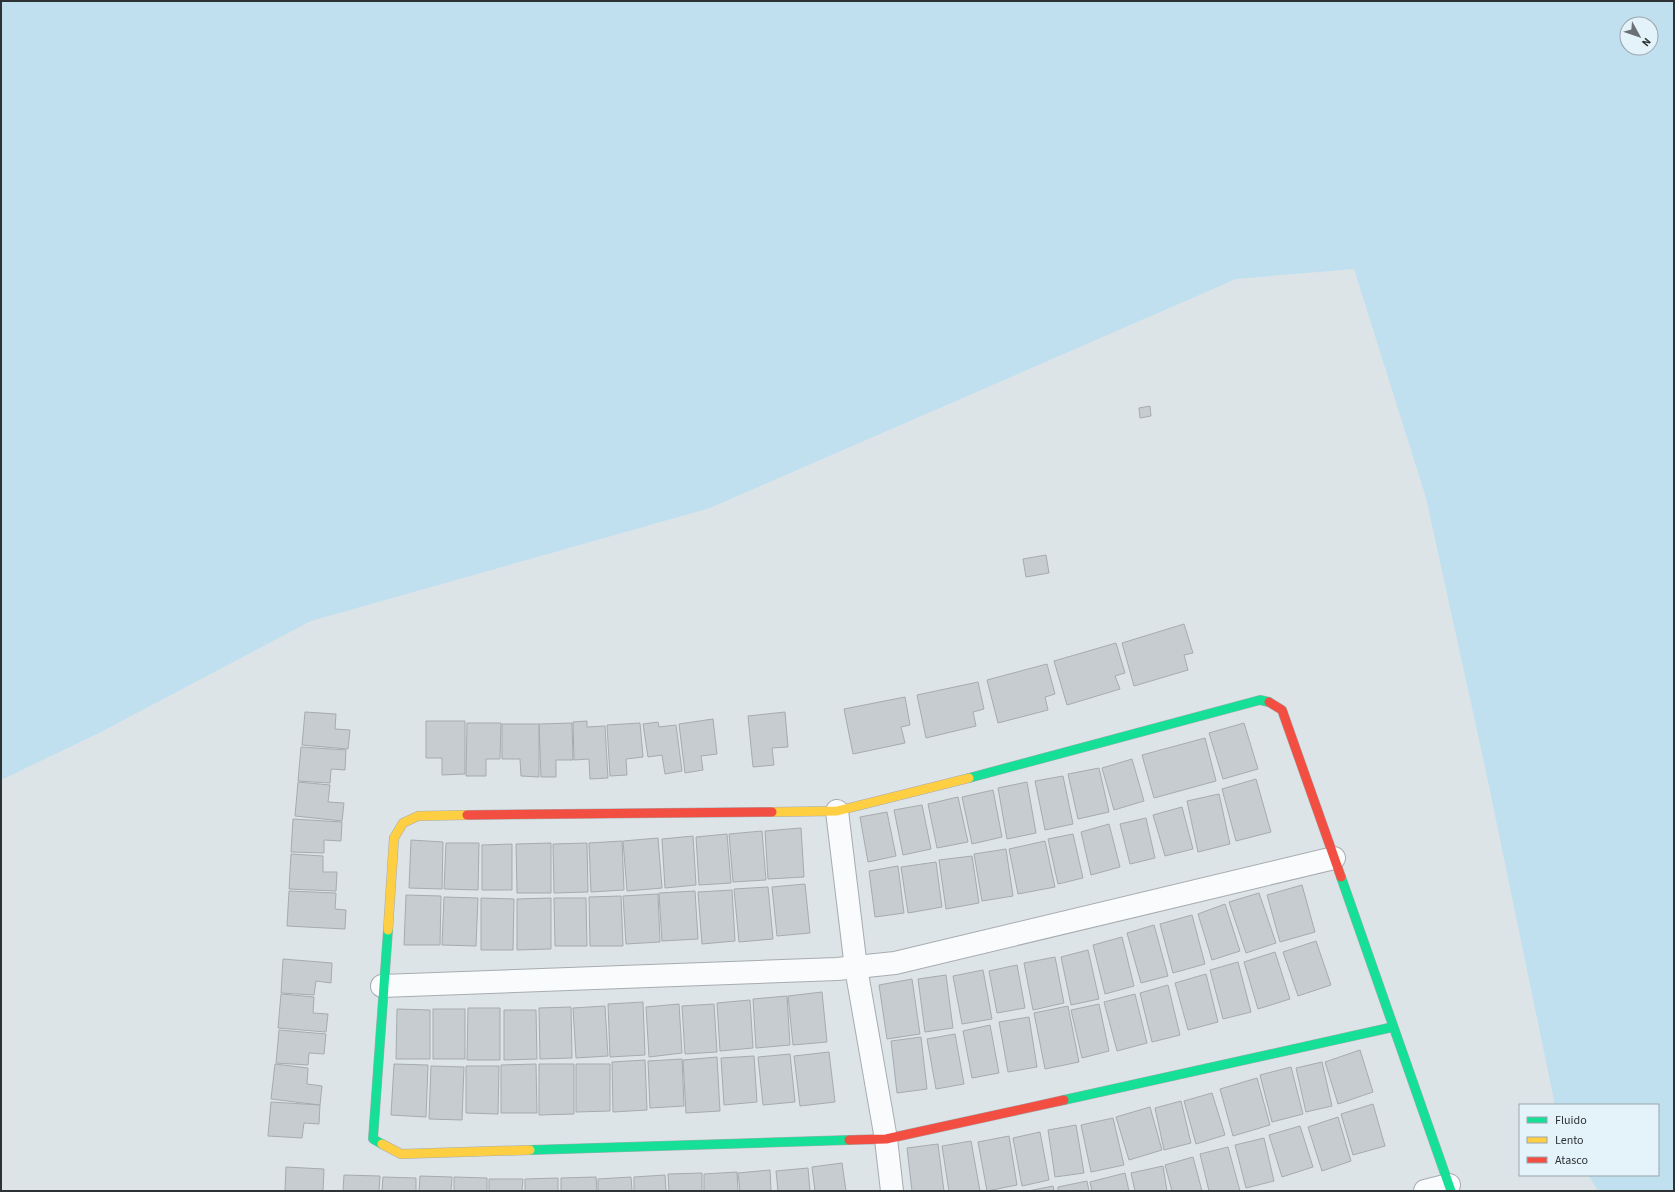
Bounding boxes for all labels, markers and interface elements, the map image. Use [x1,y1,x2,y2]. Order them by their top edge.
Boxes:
north arrow [1619,16,1659,56]
text: N [1638,34,1654,50]
legend [1519,1104,1659,1176]
text: Fluido [1555,1112,1587,1129]
text: Lento [1555,1132,1584,1149]
text: Atasco [1555,1152,1588,1169]

